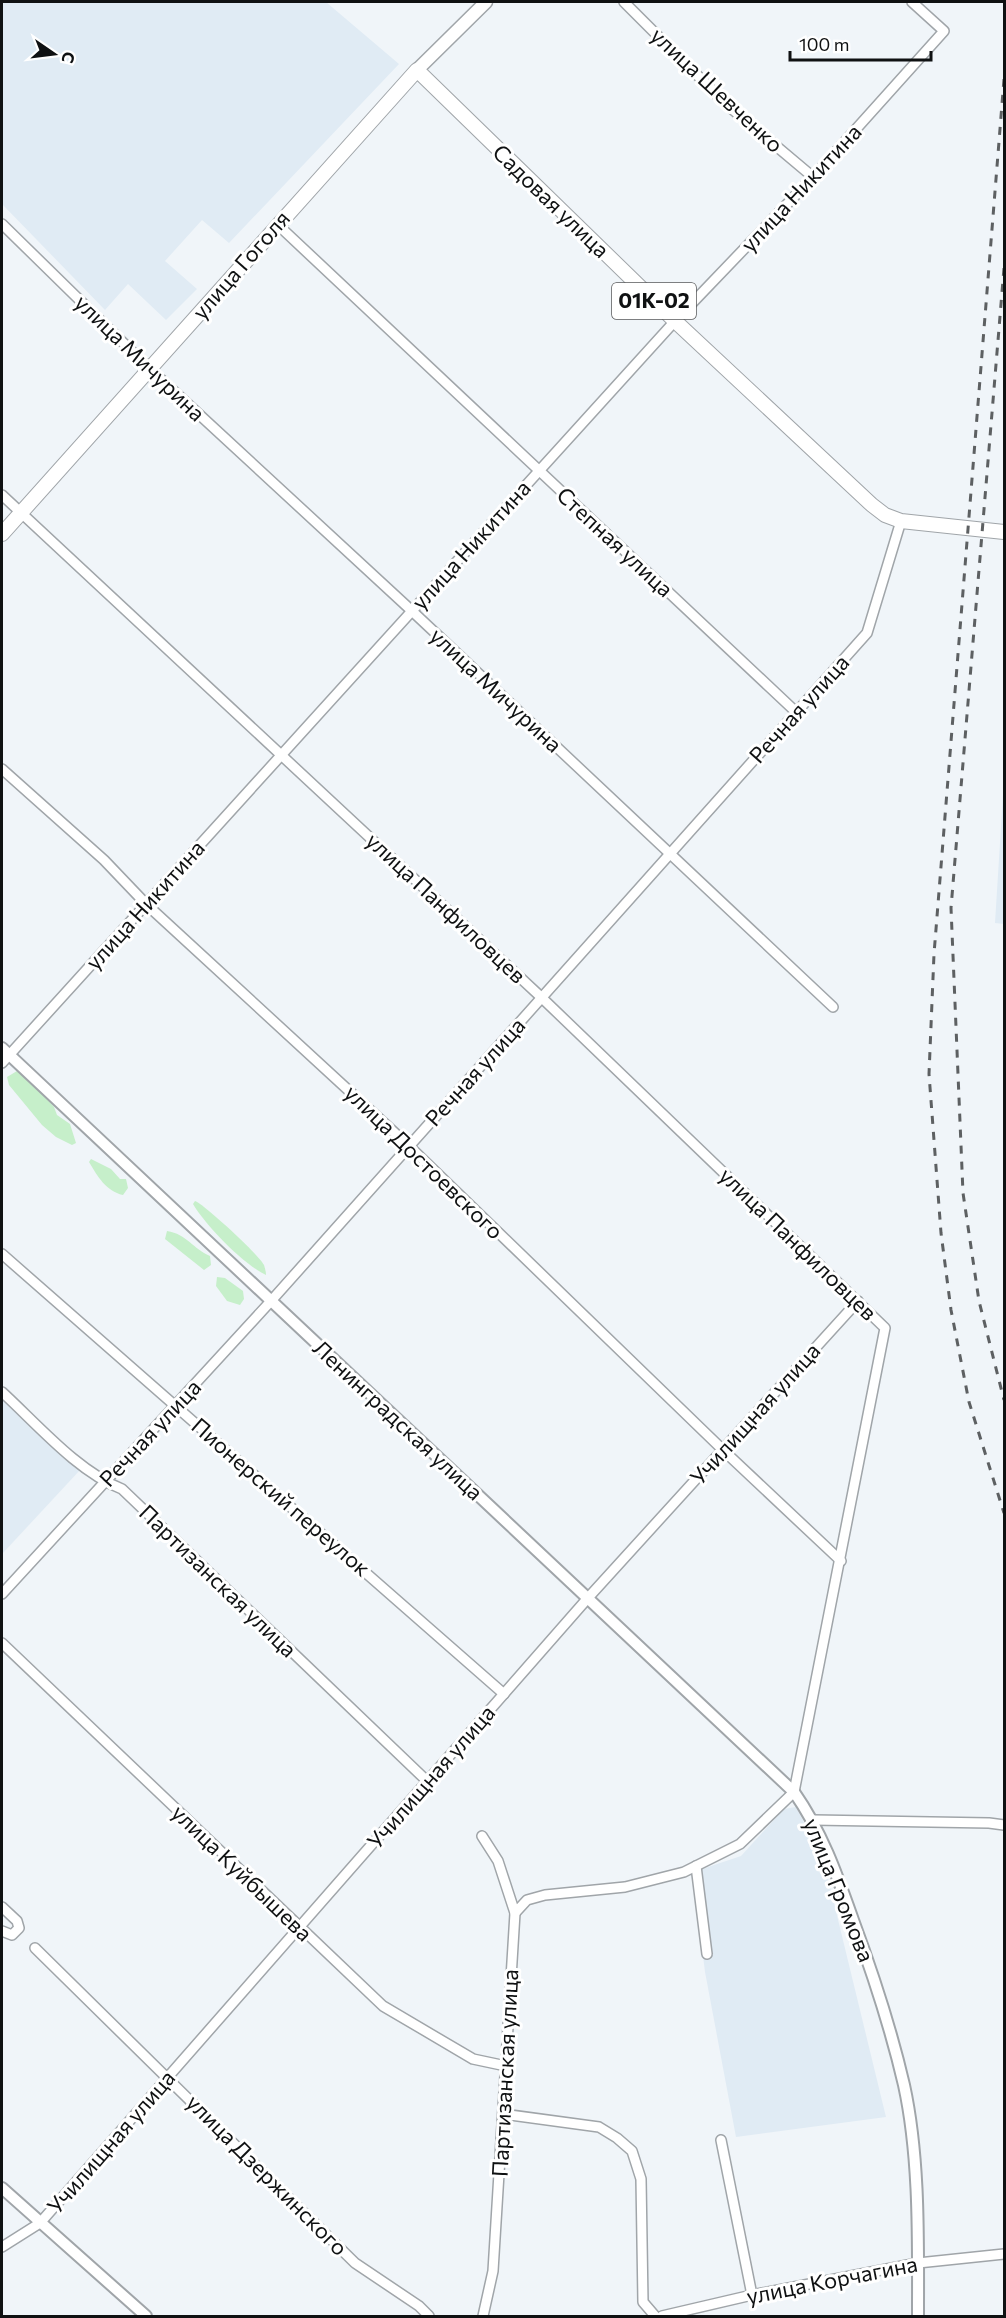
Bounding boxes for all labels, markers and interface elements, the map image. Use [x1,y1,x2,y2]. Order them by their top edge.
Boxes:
street label: улица Шевченко [646,21,789,158]
north arrow [24,24,84,84]
scale bar [790,24,931,62]
text: 100 m [799,33,849,55]
text: С [58,50,80,65]
street label: улица Никитина [735,118,867,257]
street label: Садовая улица [487,138,615,263]
street label: улица Гоголя [186,205,295,324]
road number: 01К-02 [612,283,696,319]
street label: улица Мичурина [70,289,211,427]
street label: улица Никитина [405,474,536,615]
street label: Степная улица [552,481,679,602]
street label: улица Мичурина [425,622,568,758]
street label: Речная улица [743,649,854,768]
street label: улица Панфиловцев [361,827,532,989]
street label: улица Никитина [79,834,210,975]
street label: Речная улица [419,1012,530,1131]
street label: улица Достоевского [339,1079,509,1244]
street label: улица Панфиловцев [714,1162,883,1326]
street label: Ленинградская улица [308,1334,489,1505]
street label: Училищная улица [684,1337,825,1490]
street label: Речная улица [93,1374,206,1492]
street label: Пионерский переулок [186,1412,376,1582]
street label: Партизанская улица [134,1499,303,1663]
street label: Училищная улица [361,1699,500,1854]
street label: улица Куйбышева [167,1799,318,1946]
street label: улица Громова [798,1814,881,1966]
street label: Партизанская улица [486,1968,523,2178]
street label: Училищная улица [41,2064,180,2219]
street label: улица Дзержинского [181,2088,354,2261]
street label: улица Корчагина [744,2250,920,2309]

